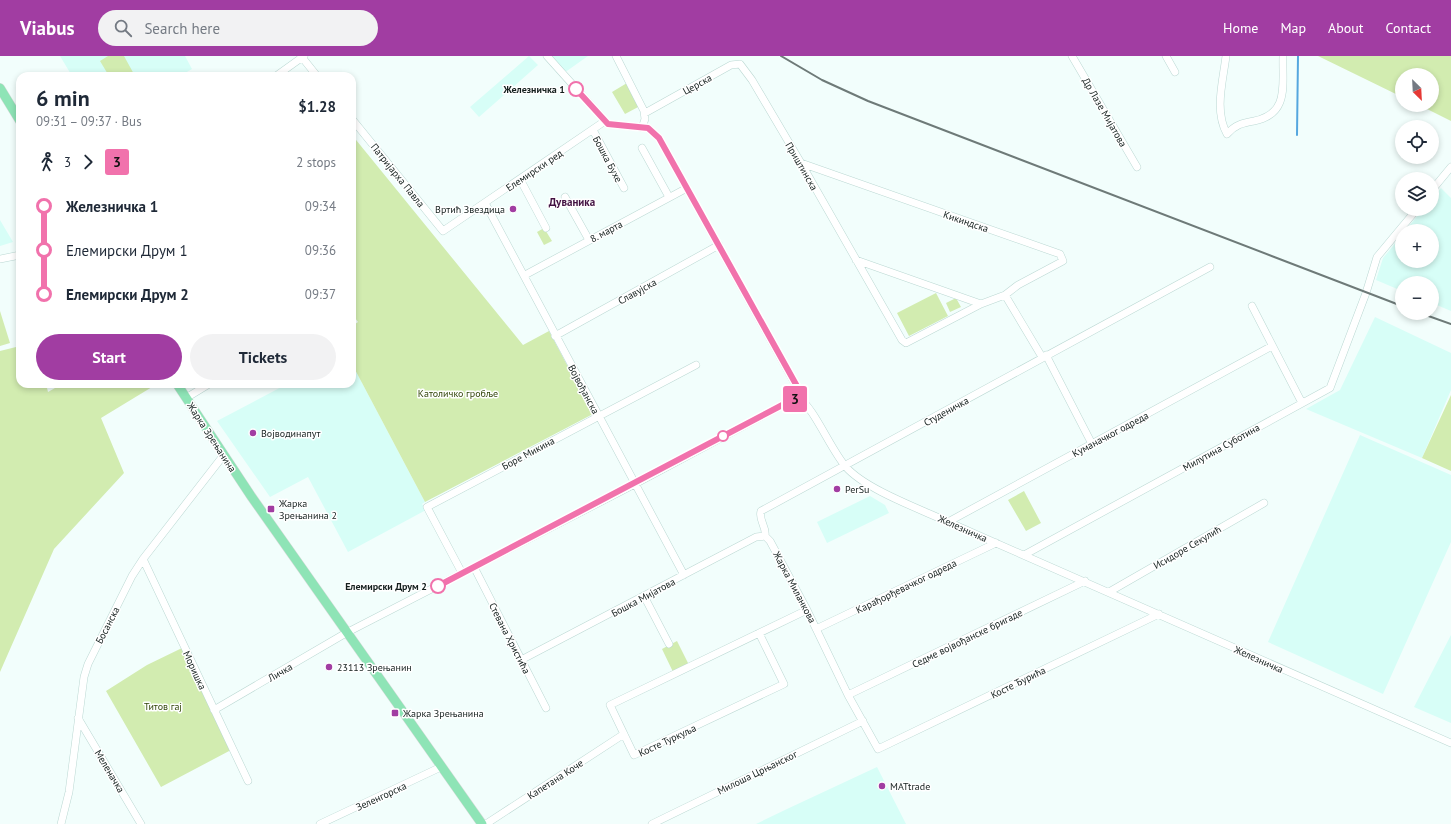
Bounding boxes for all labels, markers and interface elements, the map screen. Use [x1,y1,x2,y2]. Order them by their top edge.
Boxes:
search box [98,10,378,46]
text: Viabus [20,16,74,40]
icon: search [112,17,134,39]
text: Search here [144,19,220,38]
text: Home [1223,19,1258,37]
text: Map [1280,19,1306,37]
text: About [1328,19,1364,37]
text: Contact [1386,19,1431,37]
north arrow [1395,68,1439,112]
map controls [1395,68,1439,320]
street label: Церска [680,71,714,98]
street label: Др Лазе Мијатова [1079,75,1130,149]
marker: Железничка 1 [568,81,584,97]
place label: Железничка 1 [502,83,565,96]
text: 6 min [36,84,90,112]
text: $1.28 [298,97,336,116]
text: 09:31 – 09:37 · Bus [36,113,142,130]
button: locate [1395,120,1439,164]
street label: Бошка Бухе [590,134,625,185]
street label: Приштинска [782,140,821,193]
street label: Патријарха Павла [368,141,427,210]
street label: Елемирски ред [503,146,566,194]
icon: walk [36,151,58,173]
icon: forward [77,151,99,173]
text: 3 [113,153,121,171]
text: 3 [64,154,71,171]
text: 2 stops [296,154,336,171]
button: layers [1395,172,1439,216]
district label: Дуваника [549,195,595,209]
text: Железничка 1 [66,197,158,216]
text: 09:34 [305,198,336,215]
place label: Вртић Звездица [435,203,505,216]
marker: Вртић Звездица [508,204,518,214]
street label: Кикиндска [942,208,990,235]
street label: 8. марта [588,217,625,245]
button: + [1395,224,1439,268]
text: Елемирски Друм 1 [66,241,188,260]
text: 09:36 [305,242,336,259]
street label: Славујска [616,276,659,307]
button: − [1395,276,1439,320]
text: Елемирски Друм 2 [66,285,189,304]
text: 09:37 [305,286,336,303]
button: Start [36,334,182,380]
button: Tickets [190,334,336,380]
street label: Војвођанска [565,362,602,416]
line badge: 3 [782,386,808,412]
park label: Католичко гробље [418,387,498,400]
text: 3 [791,390,799,408]
street label: Студеничка [921,394,971,429]
street label: Жарка Зрењанина [184,399,239,475]
street label: Куманачког одреда [1070,409,1151,460]
street label: Милутина Суботина [1180,421,1262,474]
place label: Војводинапут [261,427,320,440]
marker: Војводинапут [248,428,258,438]
unlabelled marker [717,430,729,442]
street label: Боре Микина [500,434,557,473]
place label: PerSu [845,483,869,496]
marker: PerSu [832,484,842,494]
place label: Жарка Зрењанина 2 [278,497,337,522]
marker: Жарка Зрењанина 2 [266,504,276,514]
street label: Железничка [935,511,989,545]
street label: Исидоре Секулић [1151,523,1224,572]
street label: Жарка Миланкова [770,548,819,625]
street label: Карађорђевачког одреда [854,556,959,617]
street label: Бошка Мијатова [609,575,678,620]
marker: Елемирски Друм 2 [430,578,446,594]
place label: Елемирски Друм 2 [345,580,427,593]
street label: Стевана Христића [486,601,533,676]
street label: Босанска [93,604,122,646]
street label: Седме војвођанске бригаде [910,606,1025,671]
street label: Железничка [1231,642,1285,676]
street label: Моришка [180,649,209,692]
street label: Личка [265,660,295,685]
place label: 23113 Зрењанин [337,661,412,674]
marker: 23113 Зрењанин [324,662,334,672]
street label: Косте Ђурића [989,664,1048,701]
park label: Титов гај [144,700,182,713]
place label: Жарка Зрењанина [402,707,484,720]
marker: Жарка Зрењанина [390,708,400,718]
street label: Косте Туркуља [636,721,698,760]
street label: Меленачка [92,747,127,795]
street label: Милоша Црњанског [715,747,800,797]
street label: Капетана Коче [525,756,586,802]
street label: Зеленгорска [354,779,409,814]
place label: MATtrade [890,780,930,793]
marker: MATtrade [877,781,887,791]

